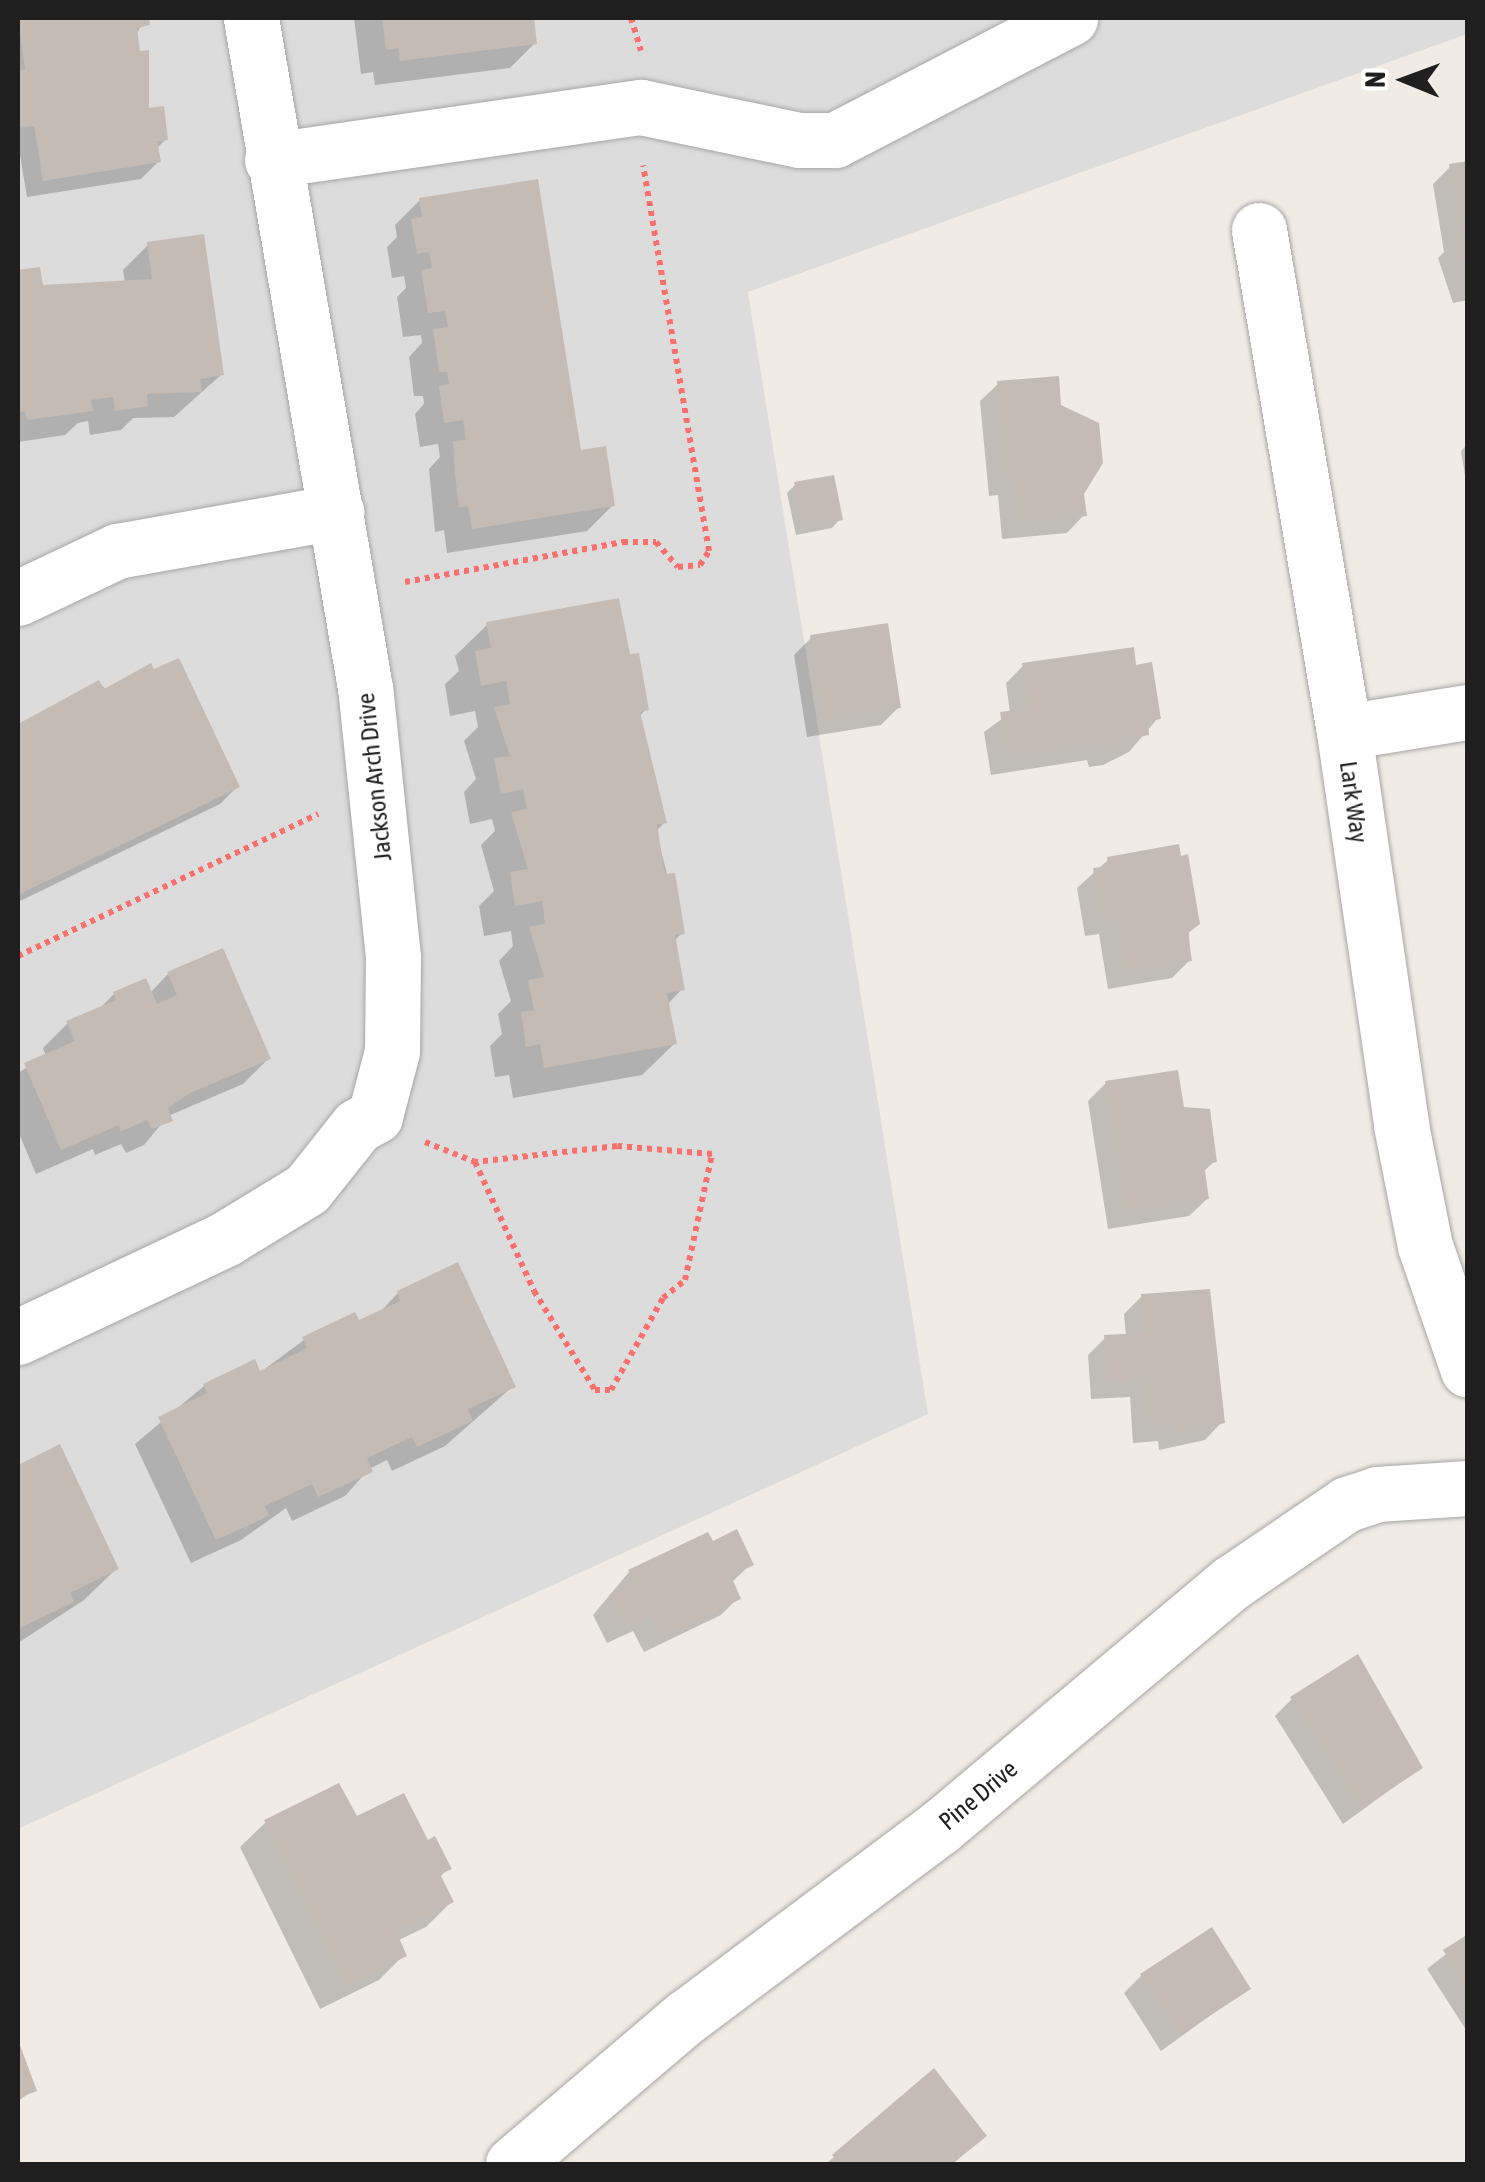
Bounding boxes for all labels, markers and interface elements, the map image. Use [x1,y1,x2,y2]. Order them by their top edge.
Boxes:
north arrow [1355,30,1455,130]
text: N [1359,71,1391,88]
street label: Jackson Arch Drive [350,691,398,863]
street label: Lark Way [1333,759,1375,845]
street label: Pine Drive [933,1754,1023,1836]

